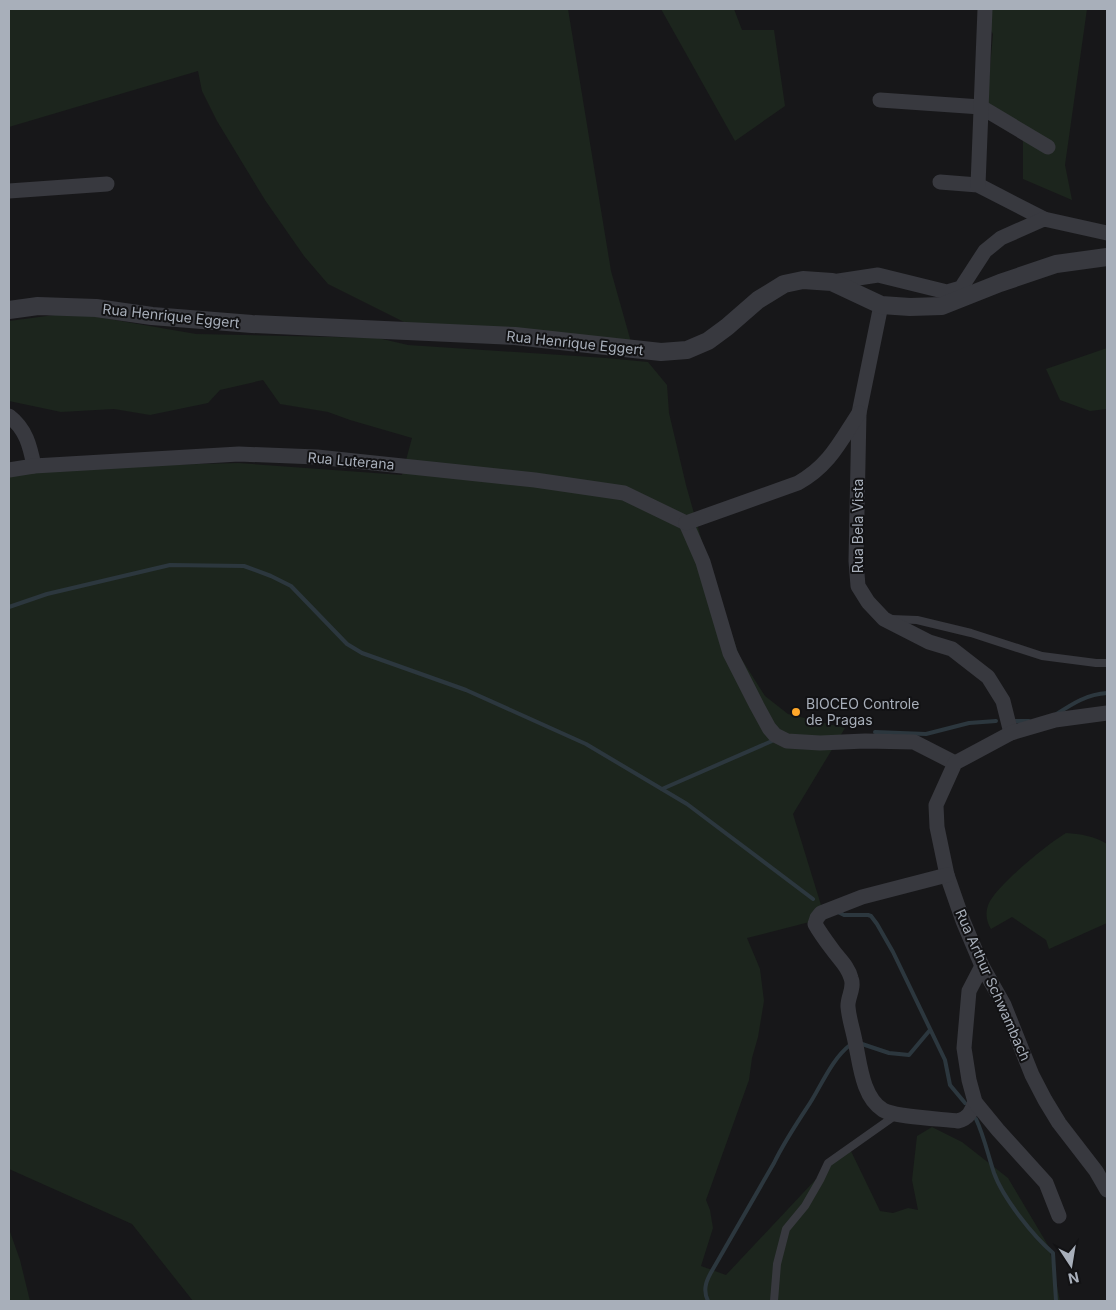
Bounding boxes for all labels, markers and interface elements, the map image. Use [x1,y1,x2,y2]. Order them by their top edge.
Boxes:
street label: Rua Henrique Eggert [102,300,241,331]
street label: Rua Henrique Eggert [506,327,645,358]
street label: Rua Luterana [307,448,395,473]
street label: Rua Bela Vista [849,479,866,573]
place label: BIOCEO Controle de Pragas [806,695,919,728]
marker: BIOCEO Controle de Pragas [790,706,802,718]
street label: Rua Arthur Schwambach [952,906,1035,1063]
north arrow [1046,1240,1096,1290]
text: N [1067,1269,1081,1288]

